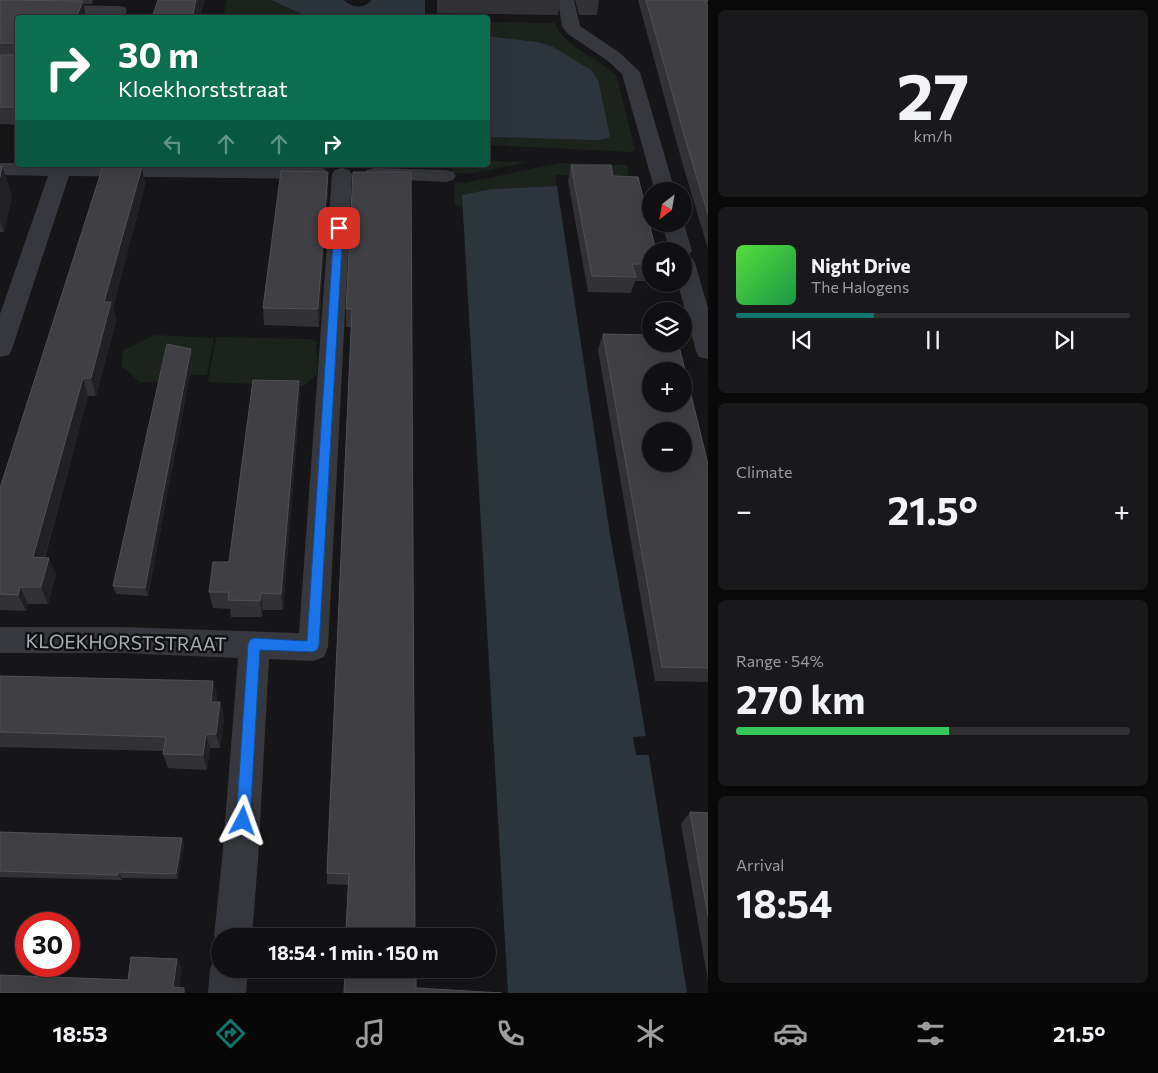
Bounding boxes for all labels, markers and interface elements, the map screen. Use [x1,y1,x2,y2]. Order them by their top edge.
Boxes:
text: 30 m [118,32,199,75]
icon: right [35,35,100,100]
text: 27 [897,54,969,133]
text: Kloekhorststraat [118,75,288,102]
text: km/h [914,126,952,145]
icon: left [159,130,187,158]
icon: ahead [212,130,240,158]
icon: ahead [265,130,293,158]
icon: right [318,130,346,158]
north arrow [642,182,692,232]
map controls [642,182,692,472]
pin [318,207,360,249]
icon: arrive [325,214,353,242]
button: sound [642,242,692,292]
text: Night Drive [811,254,911,277]
text: The Halogens [811,277,909,296]
button: layers [642,302,692,352]
icon: previous [788,326,816,354]
icon: pause [919,326,947,354]
icon: next [1050,326,1078,354]
button: + [642,362,692,412]
button: − [642,422,692,472]
text: Climate [736,462,792,481]
text: 21.5° [888,486,978,533]
text: − [736,493,752,527]
text: + [1114,493,1130,527]
street label: KLOEKHORSTSTRAAT [25,629,227,655]
text: Range · 54% [736,651,824,670]
text: 270 km [736,675,866,722]
position arrow [216,794,268,846]
text: Arrival [736,855,784,874]
text: 18:54 [736,879,832,926]
speed limit sign: 30 [15,912,80,977]
text: 18:54 · 1 min · 150 m [268,941,439,964]
icon: directions [213,1016,248,1051]
icon: music [353,1016,388,1051]
icon: phone [493,1016,528,1051]
icon: climate [633,1016,668,1051]
icon: car [773,1016,808,1051]
icon: filters [913,1016,948,1051]
text: 18:53 [53,1020,108,1047]
text: 21.5° [1053,1020,1105,1047]

